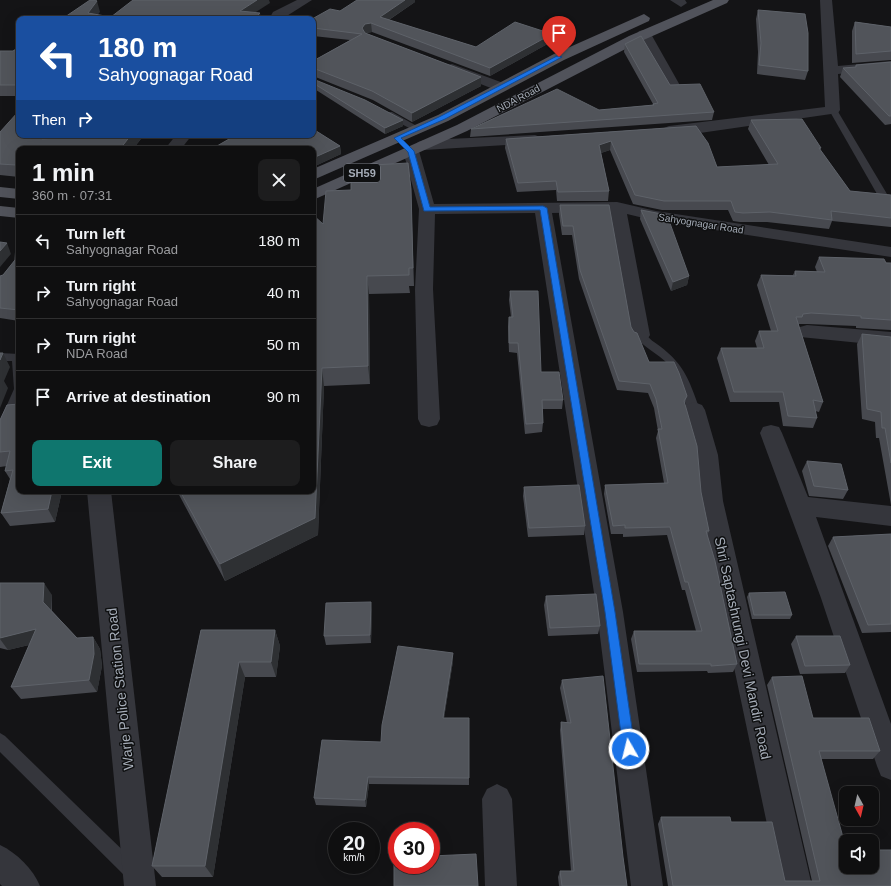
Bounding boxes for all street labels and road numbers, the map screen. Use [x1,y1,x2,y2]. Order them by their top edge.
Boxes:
street label: NDA Road [495,82,542,114]
road number: SH59 [344,164,380,182]
street label: Sahyognagar Road [657,211,744,236]
street label: Shri Saptashrungi Devi Mandir Road [712,535,774,761]
street label: Warje Police Station Road [104,607,136,771]

